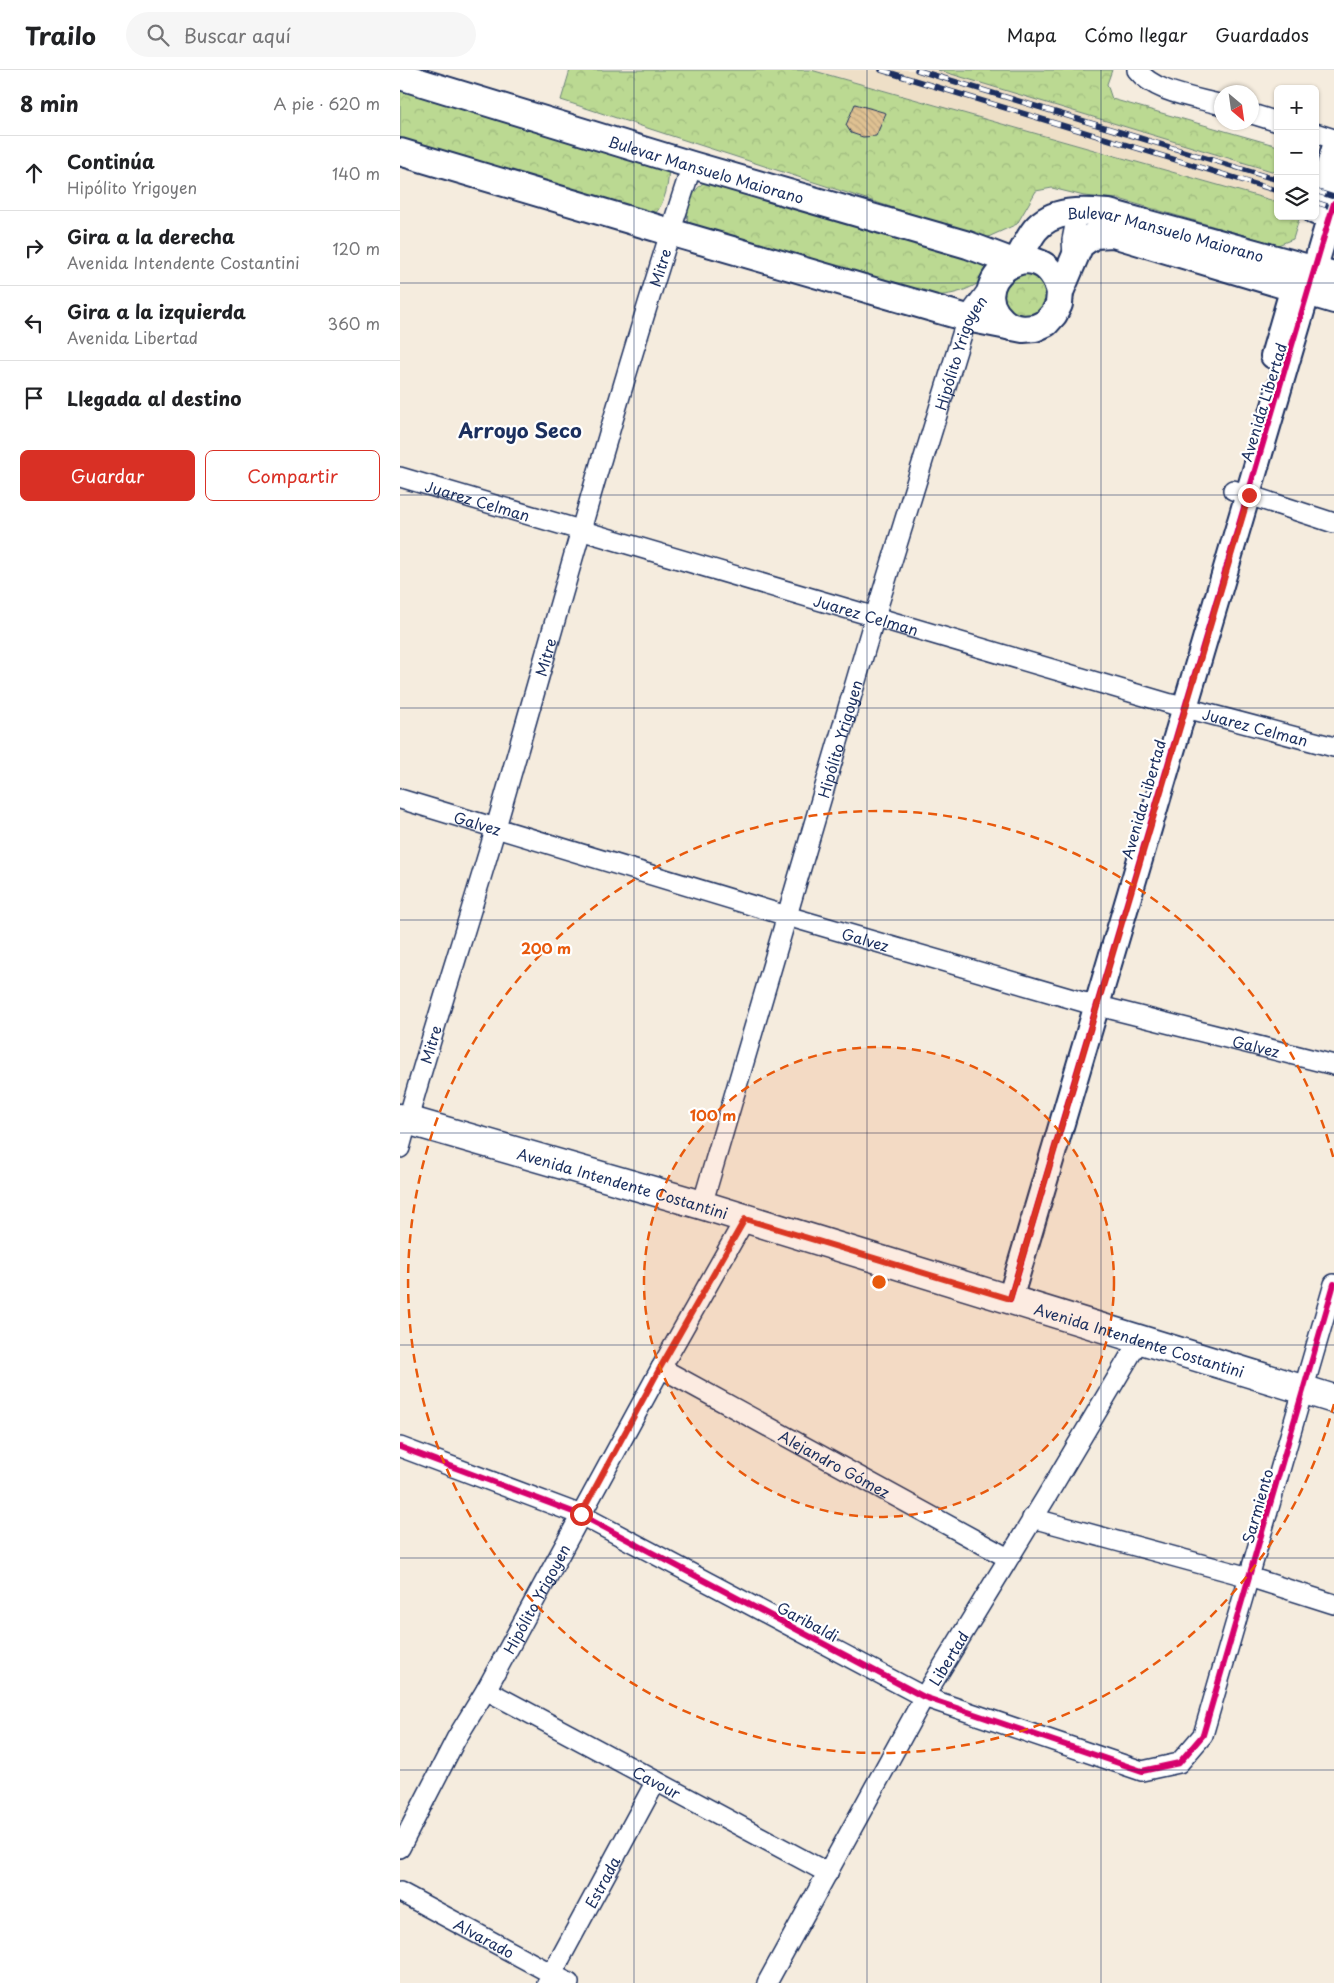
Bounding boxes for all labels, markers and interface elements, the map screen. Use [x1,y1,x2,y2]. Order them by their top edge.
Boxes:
search box [126,12,476,57]
text: Trailo [25,17,96,53]
icon: search [144,21,172,49]
text: Buscar aquí [184,21,291,49]
text: Mapa [1007,21,1056,48]
text: Cómo llegar [1084,21,1187,48]
text: Guardados [1215,21,1309,48]
north arrow [1214,85,1259,130]
map controls [1274,85,1319,220]
button: + [1274,85,1319,130]
text: 8 min [20,87,79,119]
text: A pie · 620 m [273,91,380,115]
street label: Bulevar Mansuelo Maiorano [606,129,807,208]
button: − [1274,130,1319,175]
text: Continúa [67,147,155,175]
icon: ahead [20,159,48,187]
text: 140 m [332,161,380,185]
text: Hipólito Yrigoyen [67,175,197,199]
button: layers [1274,175,1319,220]
street label: Bulevar Mansuelo Maiorano [1065,200,1267,267]
text: Gira a la derecha [67,222,235,250]
icon: right [20,234,48,262]
text: 120 m [333,236,380,260]
street label: Mitre [642,245,676,289]
text: Avenida Intendente Costantini [67,250,300,274]
street label: Hipólito Yrigoyen [928,290,992,413]
text: Gira a la izquierda [67,297,246,325]
icon: left [20,309,48,337]
text: 360 m [328,311,380,335]
text: Avenida Libertad [67,325,198,349]
street label: Avenida Libertad [1234,340,1292,464]
icon: arrive [20,384,48,412]
text: Llegada al destino [67,384,241,412]
district label: Arroyo Seco [457,415,582,445]
button: Guardar [20,450,195,501]
button: Compartir [205,450,380,501]
street label: Juarez Celman [423,474,533,526]
route end [1238,484,1261,507]
street label: Juarez Celman [811,588,921,641]
street label: Mitre [528,635,561,679]
street label: Hipólito Yrigoyen [811,677,867,800]
street label: Juarez Celman [1200,701,1311,751]
street label: Avenida Libertad [1115,737,1171,861]
street label: Galvez [451,804,504,840]
street label: Galvez [839,921,892,957]
text: 200 m [521,936,571,959]
street label: Mitre [413,1022,446,1066]
street label: Galvez [1230,1028,1282,1062]
text: 100 m [690,1103,736,1126]
street label: Avenida Intendente Costantini [515,1141,731,1224]
centre of rings [870,1273,888,1291]
street label: Avenida Intendente Costantini [1032,1296,1247,1382]
street label: Alejandro Gómez [775,1423,894,1503]
street label: Sarmiento [1235,1466,1279,1546]
route start [570,1503,593,1526]
street label: Hipólito Yrigoyen [496,1540,575,1658]
street label: Garibaldi [773,1595,843,1647]
street label: Libertad [922,1626,973,1690]
street label: Cavour [629,1759,685,1804]
street label: Estrada [578,1851,625,1912]
street label: Alvarado [450,1912,519,1963]

